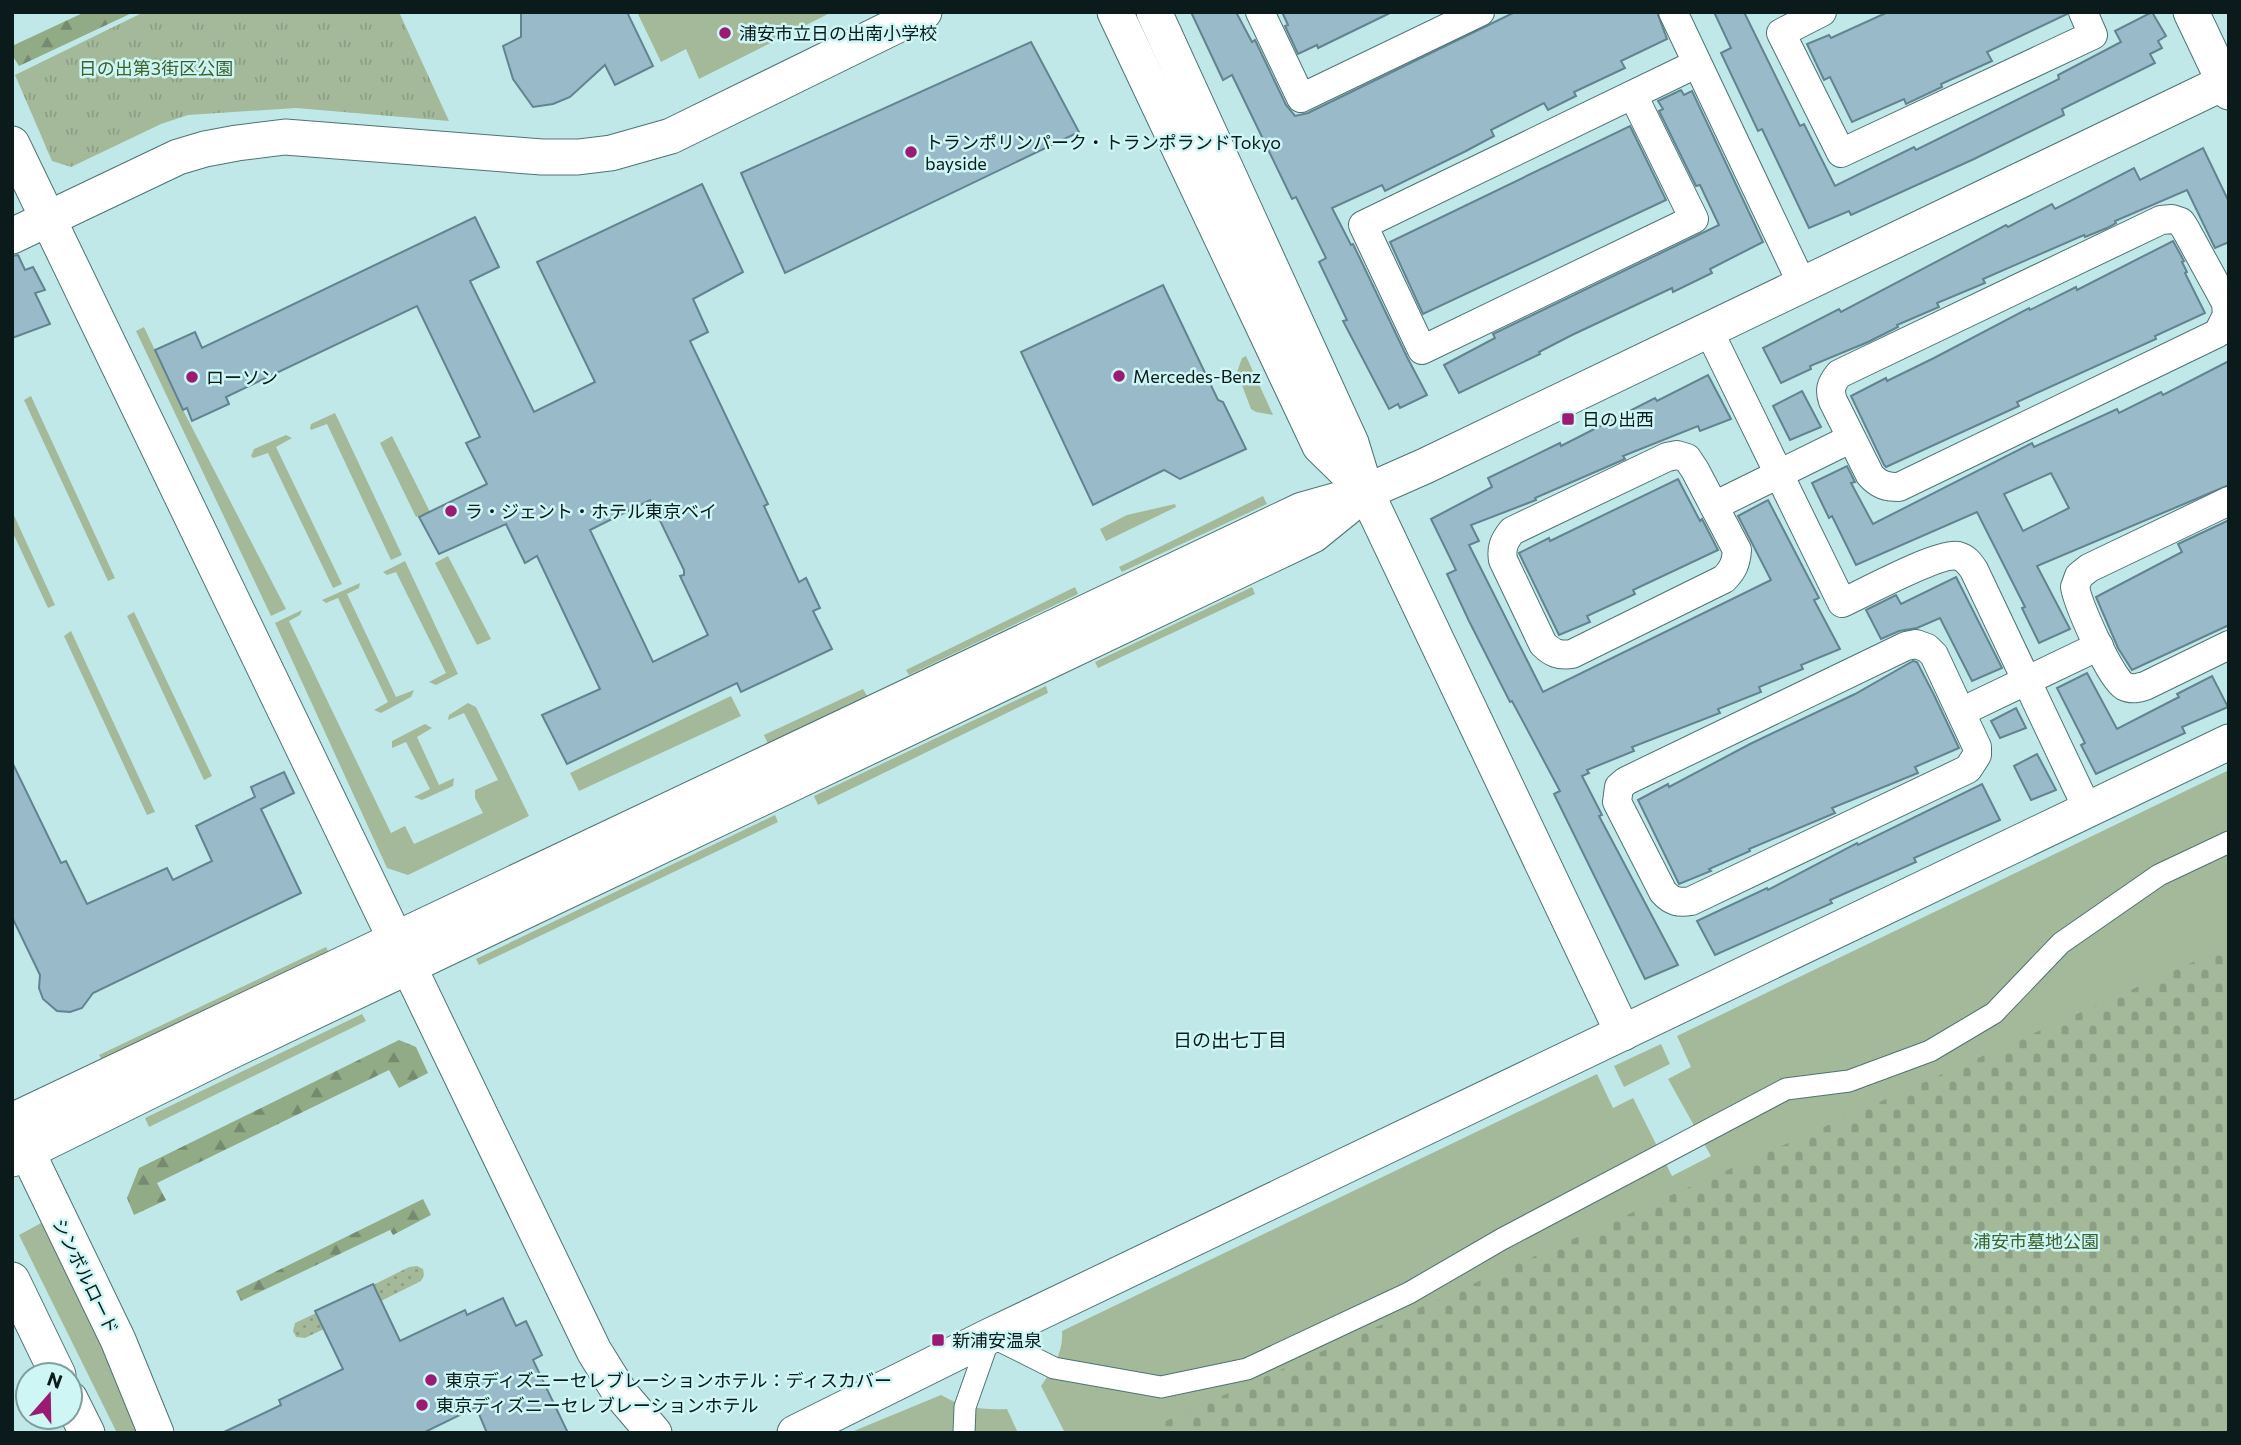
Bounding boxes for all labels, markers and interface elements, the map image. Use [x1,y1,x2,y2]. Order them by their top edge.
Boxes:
place label: 浦安市立日の出南小学校 [739,22,937,44]
marker: 浦安市立日の出南小学校 [717,25,733,41]
park label: 日の出第3街区公園 [79,57,233,79]
place label: トランポリンパーク・トランポランドTokyo bayside [925,131,1281,174]
marker: トランポリンパーク・トランポランドTokyo bayside [903,144,919,160]
place label: Mercedes-Benz [1133,365,1261,387]
place label: ローソン [206,366,278,388]
marker: Mercedes-Benz [1111,368,1127,384]
marker: ローソン [184,369,200,385]
place label: 日の出西 [1582,408,1654,430]
marker: 日の出西 [1560,411,1576,427]
place label: ラ・ジェント・ホテル東京ベイ [465,500,717,522]
marker: ラ・ジェント・ホテル東京ベイ [443,503,459,519]
district label: 日の出七丁目 [1173,1028,1287,1051]
street label: シンボルロード [48,1215,124,1337]
park label: 浦安市墓地公園 [1973,1230,2099,1252]
place label: 新浦安温泉 [952,1329,1042,1351]
marker: 新浦安温泉 [930,1332,946,1348]
north arrow [14,1361,84,1431]
text: N [44,1366,66,1393]
place label: 東京ディズニーセレブレーションホテル：ディスカバー [445,1369,892,1391]
marker: 東京ディズニーセレブレーションホテル：ディスカバー [423,1372,439,1388]
place label: 東京ディズニーセレブレーションホテル [436,1394,758,1416]
marker: 東京ディズニーセレブレーションホテル [414,1397,430,1413]

